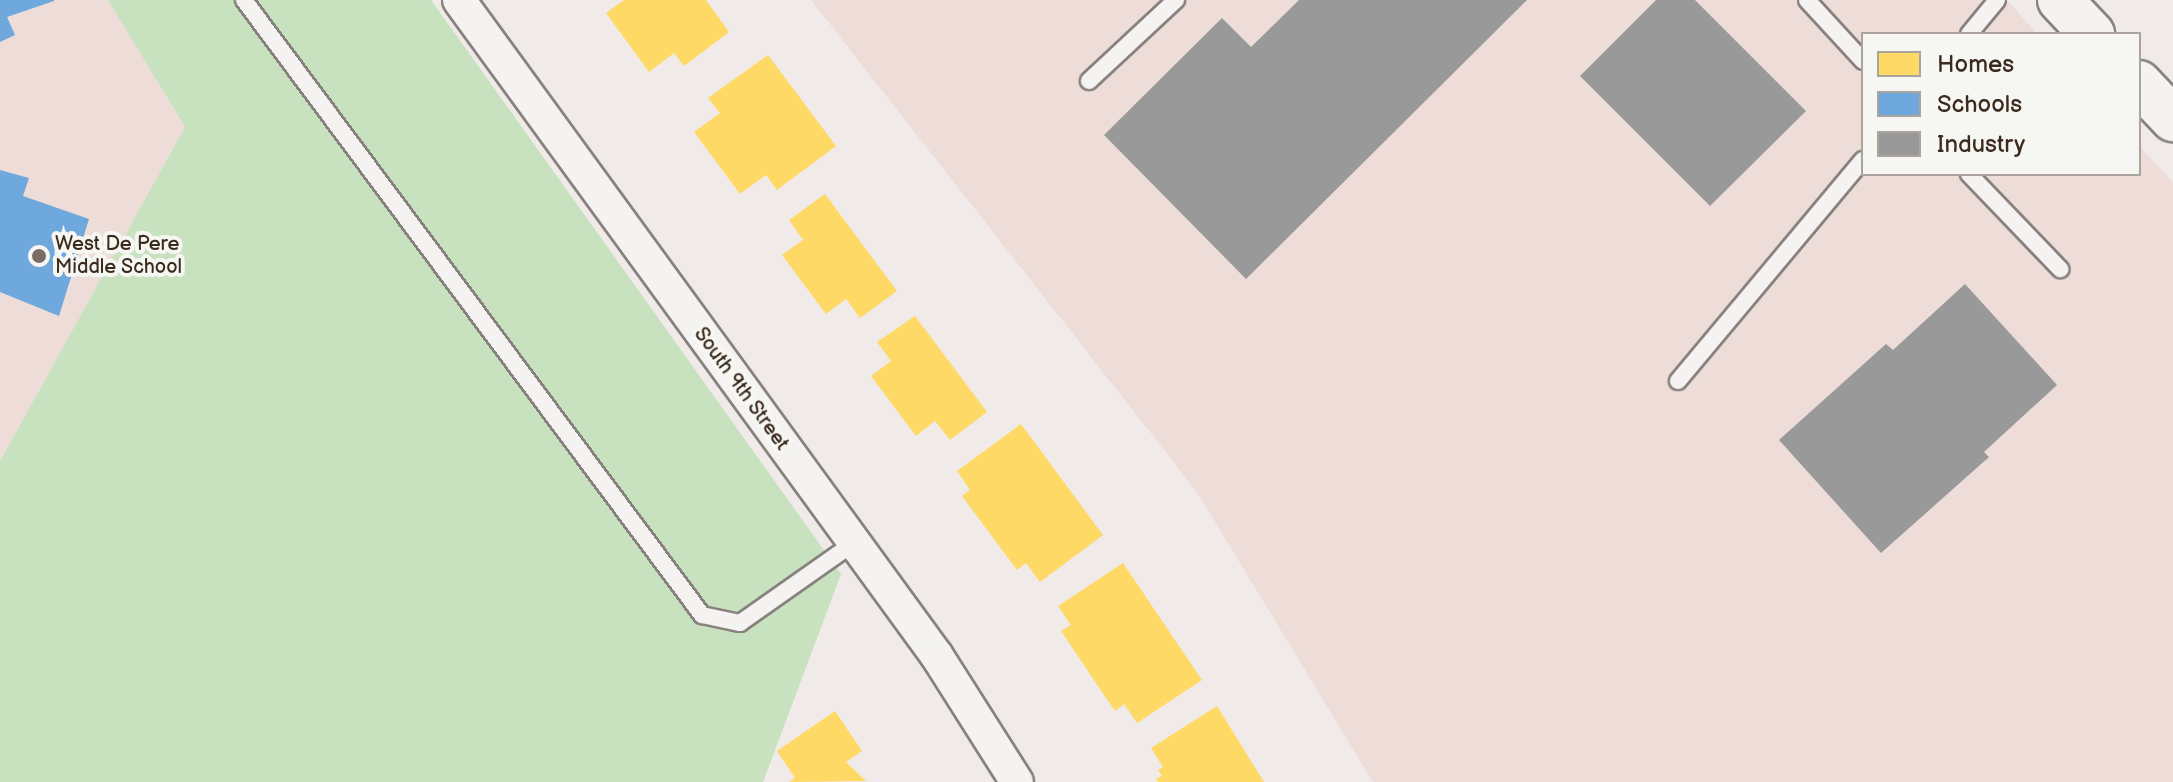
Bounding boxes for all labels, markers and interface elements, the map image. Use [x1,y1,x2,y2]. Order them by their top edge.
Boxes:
legend [1861,32,2141,176]
text: Homes [1937,50,2014,79]
text: Schools [1937,90,2022,119]
text: Industry [1937,130,2025,159]
place label: West De Pere Middle School [55,232,182,279]
marker: West De Pere Middle School [30,247,48,265]
street label: South 9th Street [688,323,794,455]

